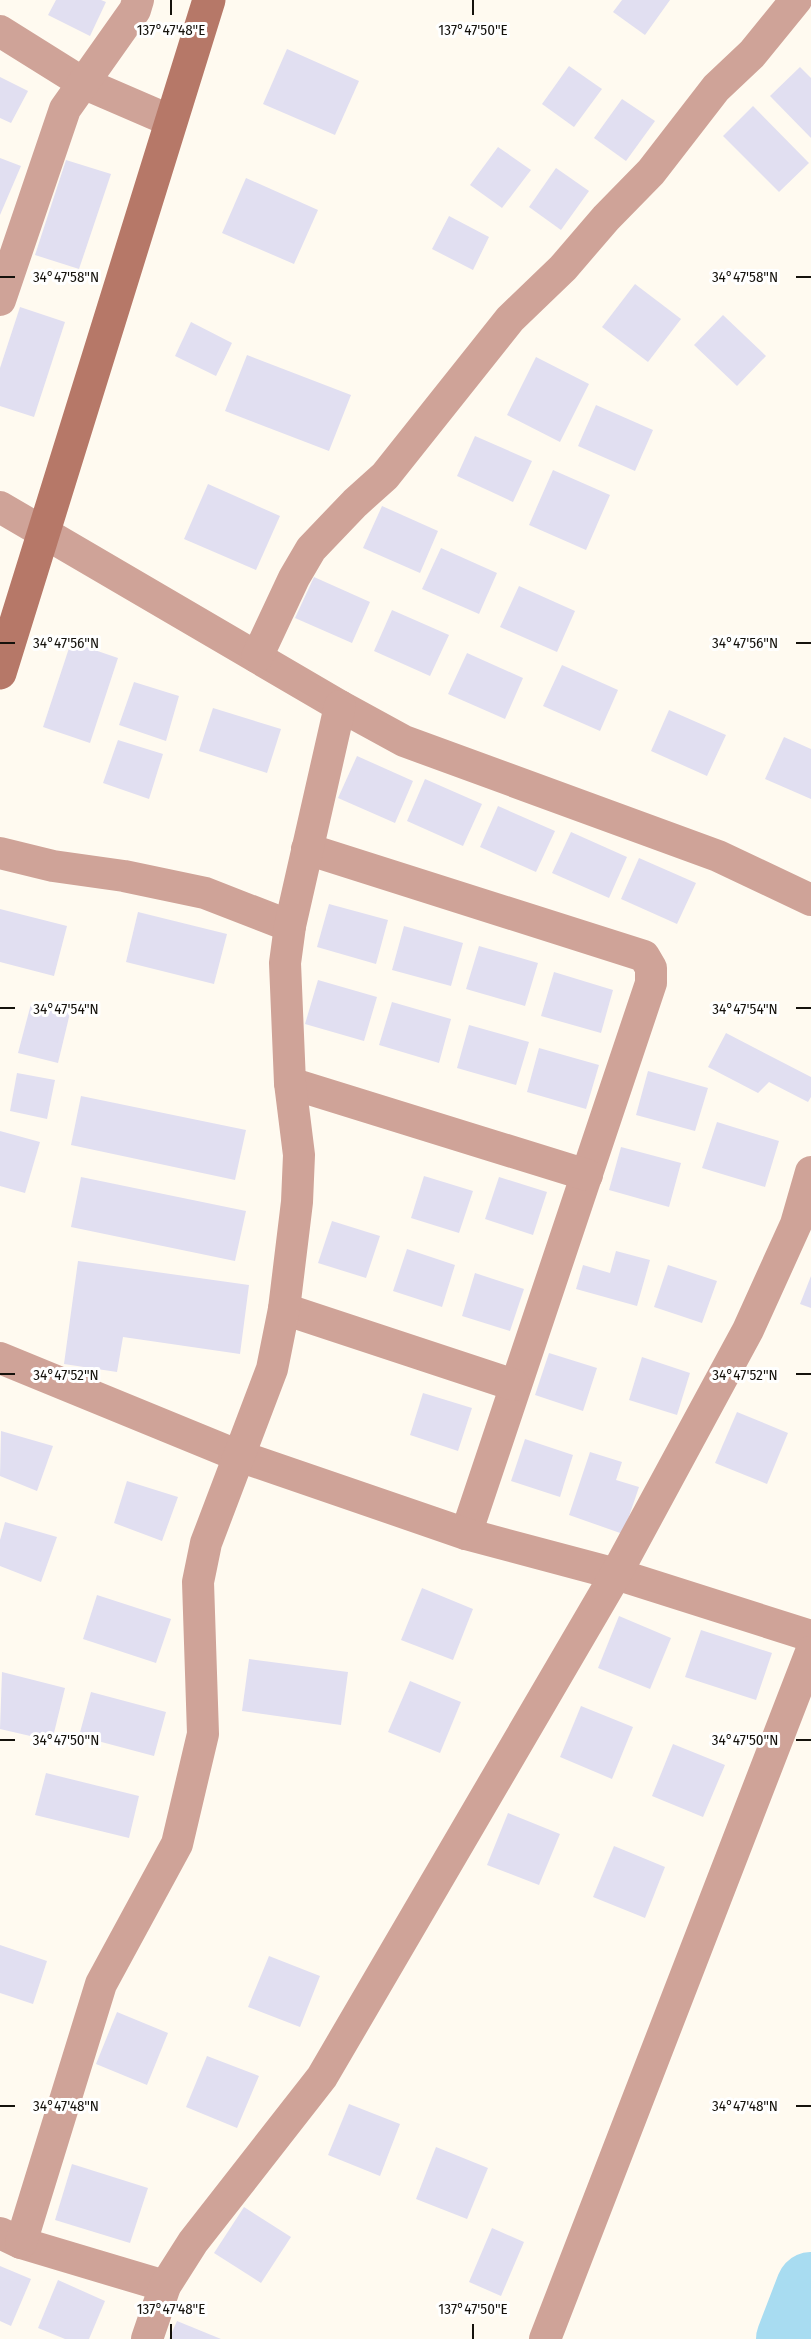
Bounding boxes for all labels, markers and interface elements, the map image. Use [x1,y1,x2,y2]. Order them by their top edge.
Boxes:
text: 137°47'48"E [137,21,205,39]
text: 137°47'50"E [438,21,508,39]
text: 34°47'58"N [33,268,99,286]
text: 34°47'58"N [712,268,778,286]
text: 34°47'56"N [33,634,99,652]
text: 34°47'56"N [712,634,778,652]
text: 34°47'54"N [33,1000,99,1018]
text: 34°47'54"N [712,1000,778,1018]
text: 34°47'52"N [33,1366,99,1384]
text: 34°47'52"N [712,1366,778,1384]
text: 34°47'50"N [33,1731,99,1749]
text: 34°47'50"N [712,1731,778,1749]
text: 34°47'48"N [33,2097,99,2115]
text: 34°47'48"N [712,2097,778,2115]
text: 137°47'48"E [137,2300,205,2318]
text: 137°47'50"E [438,2300,508,2318]

